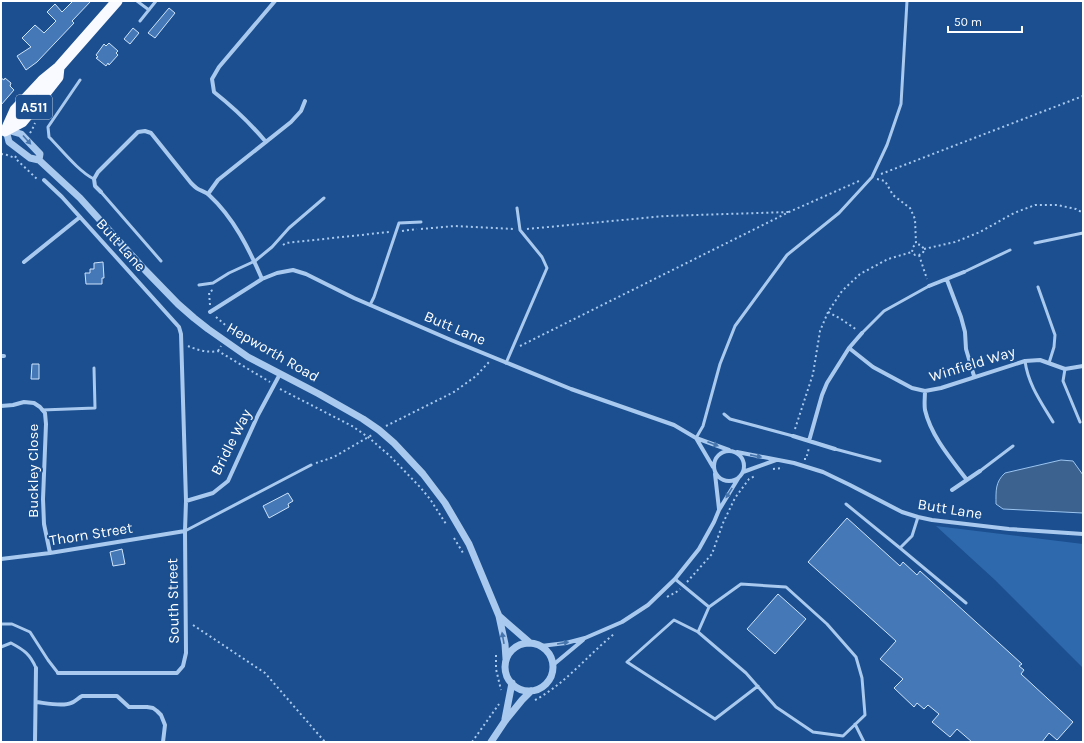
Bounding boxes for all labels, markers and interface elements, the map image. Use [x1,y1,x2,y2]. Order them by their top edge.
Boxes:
scale bar [948,8,1022,34]
text: 50 m [954,15,982,29]
road number: A511 [16,95,52,119]
one-way arrow [22,135,32,145]
street label: Butt Lane [92,215,150,275]
street label: Butt Lane [421,307,489,349]
street label: Hepworth Road [224,318,322,386]
street label: Winfield Way [927,342,1017,386]
street label: Bridle Way [207,406,255,478]
street label: Buckley Close [24,424,42,518]
one-way arrow [707,441,719,447]
one-way arrow [750,454,762,460]
one-way arrow [725,488,733,498]
street label: Butt Lane [916,495,984,523]
street label: Thorn Street [48,518,134,549]
street label: South Street [163,558,183,644]
one-way arrow [500,631,506,644]
one-way arrow [557,640,569,646]

